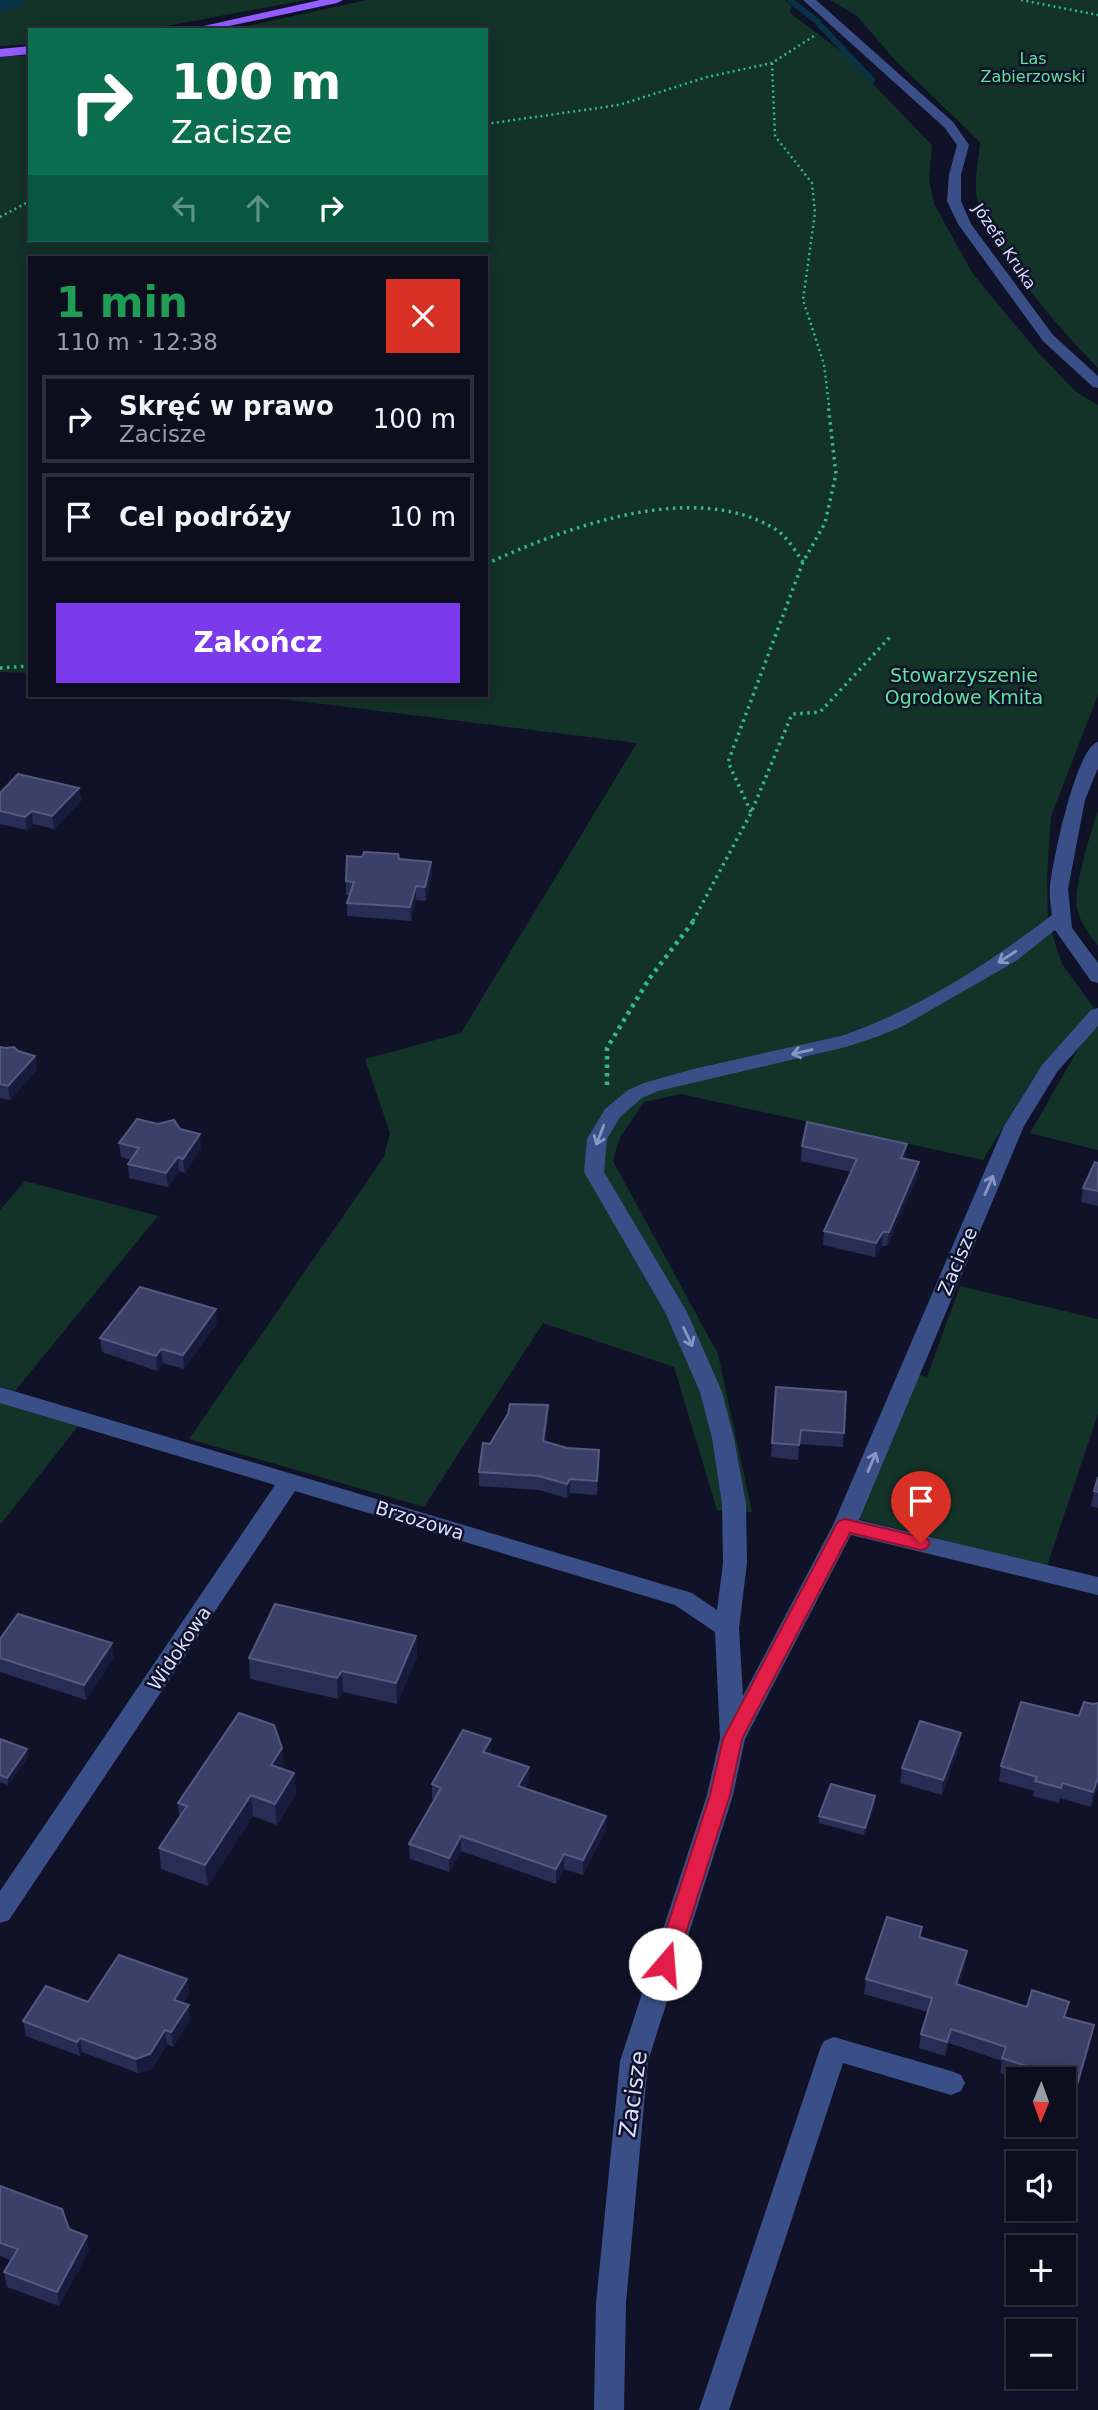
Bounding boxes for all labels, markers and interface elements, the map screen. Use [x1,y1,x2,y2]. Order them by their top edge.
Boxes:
park label: Las Zabierzowski [980,49,1086,86]
text: 100 m [171,54,341,111]
icon: right [56,56,147,147]
text: Zacisze [171,113,292,151]
icon: left [166,189,204,227]
icon: ahead [239,189,277,227]
icon: right [312,189,350,227]
street label: Józefa Kruka [968,199,1040,293]
text: 1 min [56,278,188,327]
button: close [386,279,460,353]
text: 110 m · 12:38 [56,329,218,355]
text: Skręć w prawo [119,391,334,421]
icon: right [60,400,98,438]
text: 100 m [373,404,456,434]
text: Zacisze [119,421,206,447]
icon: arrive [60,498,98,536]
text: Cel podróży [119,502,292,532]
text: 10 m [389,502,456,532]
button: Zakończ [56,603,460,683]
park label: Stowarzyszenie Ogrodowe Kmita [885,664,1043,708]
one-way arrow [997,950,1017,964]
one-way arrow [791,1046,813,1059]
one-way arrow [593,1124,606,1146]
one-way arrow [983,1175,996,1197]
street label: Zacisze [933,1224,981,1298]
one-way arrow [682,1326,695,1347]
one-way arrow [866,1452,879,1474]
pin [891,1471,951,1543]
icon: arrive [902,1482,940,1520]
street label: Brzozowa [373,1496,467,1544]
street label: Widokowa [143,1602,215,1694]
position arrow [628,1927,702,2001]
street label: Zacisze [614,2049,652,2139]
north arrow [1006,2067,1076,2137]
map controls [1006,2067,1076,2389]
button: sound [1006,2151,1076,2221]
button: + [1006,2235,1076,2305]
button: − [1006,2319,1076,2389]

